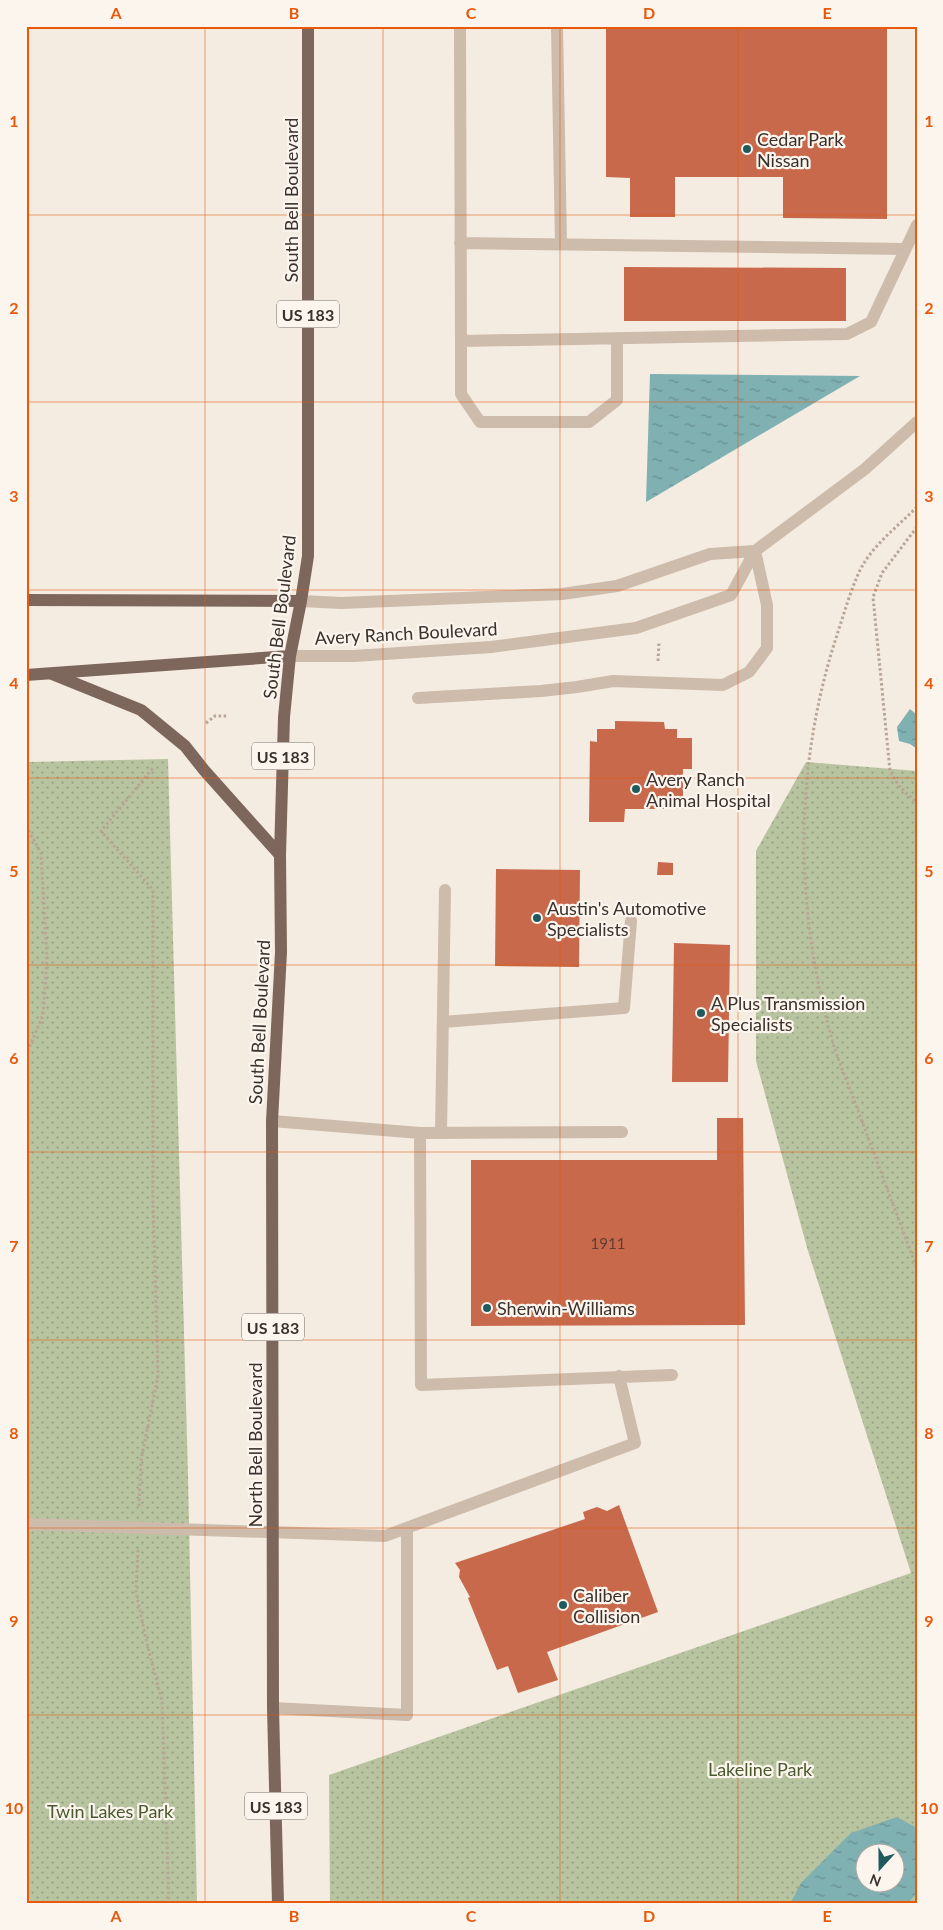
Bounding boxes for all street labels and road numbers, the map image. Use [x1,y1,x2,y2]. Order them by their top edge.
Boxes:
street label: South Bell Boulevard [280,118,302,282]
road number: US 183 [277,300,339,328]
street label: South Bell Boulevard [258,534,300,700]
street label: Avery Ranch Boulevard [314,617,498,649]
road number: US 183 [252,742,314,769]
street label: South Bell Boulevard [244,939,274,1105]
road number: US 183 [242,1314,304,1340]
street label: North Bell Boulevard [244,1362,266,1528]
road number: US 183 [245,1792,307,1820]

